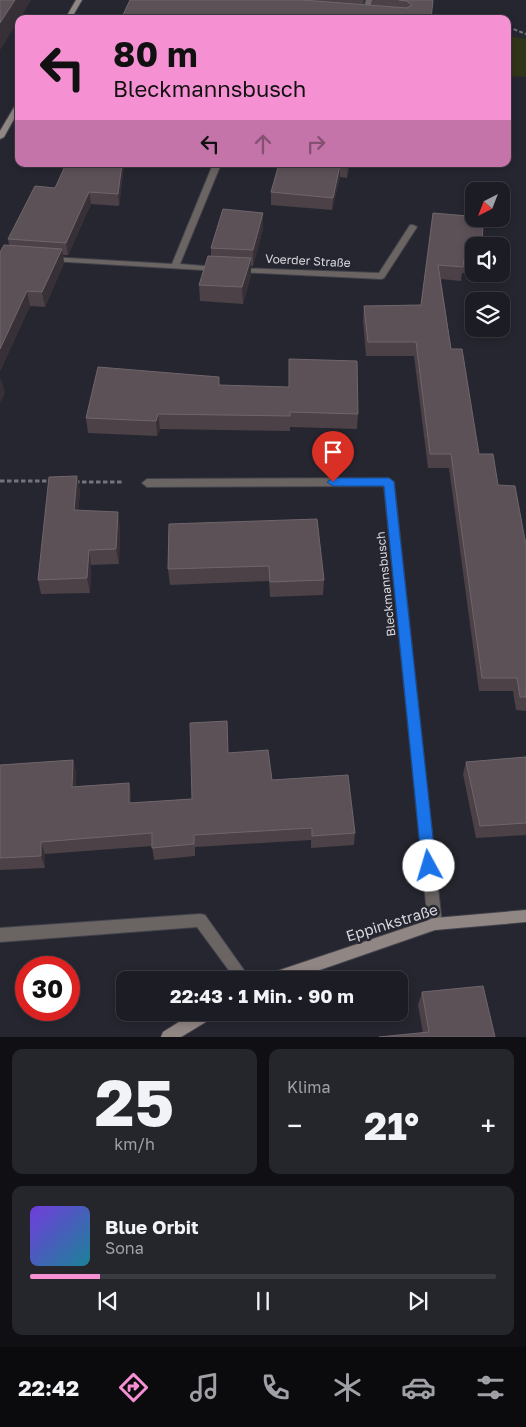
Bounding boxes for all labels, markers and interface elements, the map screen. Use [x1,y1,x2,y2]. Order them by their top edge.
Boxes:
text: 80 m [113,33,198,75]
icon: left [30,35,95,100]
text: Bleckmannsbusch [113,75,306,102]
icon: left [196,130,224,158]
icon: ahead [249,130,277,158]
icon: right [302,130,330,158]
north arrow [465,182,510,228]
map controls [465,182,510,337]
button: sound [465,237,510,282]
street label: Voerder Straße [265,251,351,270]
button: layers [465,292,510,337]
pin [312,431,354,482]
icon: arrive [319,438,347,466]
street label: Bleckmannsbusch [373,531,398,637]
position arrow [402,839,454,891]
street label: Eppinkstraße [344,899,440,945]
speed limit sign: 30 [15,956,80,1021]
text: 22:43 · 1 Min. · 90 m [170,984,354,1007]
text: 25 [95,1062,174,1140]
text: Klima [287,1077,331,1097]
text: 21° [364,1103,419,1148]
text: − [287,1109,302,1142]
text: + [481,1109,496,1142]
text: km/h [114,1134,155,1154]
text: Blue Orbit [105,1215,199,1238]
text: Sona [105,1238,144,1258]
icon: previous [94,1287,122,1315]
icon: pause [249,1287,277,1315]
icon: next [404,1287,432,1315]
icon: directions [116,1370,151,1405]
icon: music [187,1370,222,1405]
icon: phone [258,1370,293,1405]
icon: climate [330,1370,365,1405]
icon: car [401,1370,436,1405]
icon: filters [473,1370,508,1405]
text: 22:42 [18,1374,79,1401]

